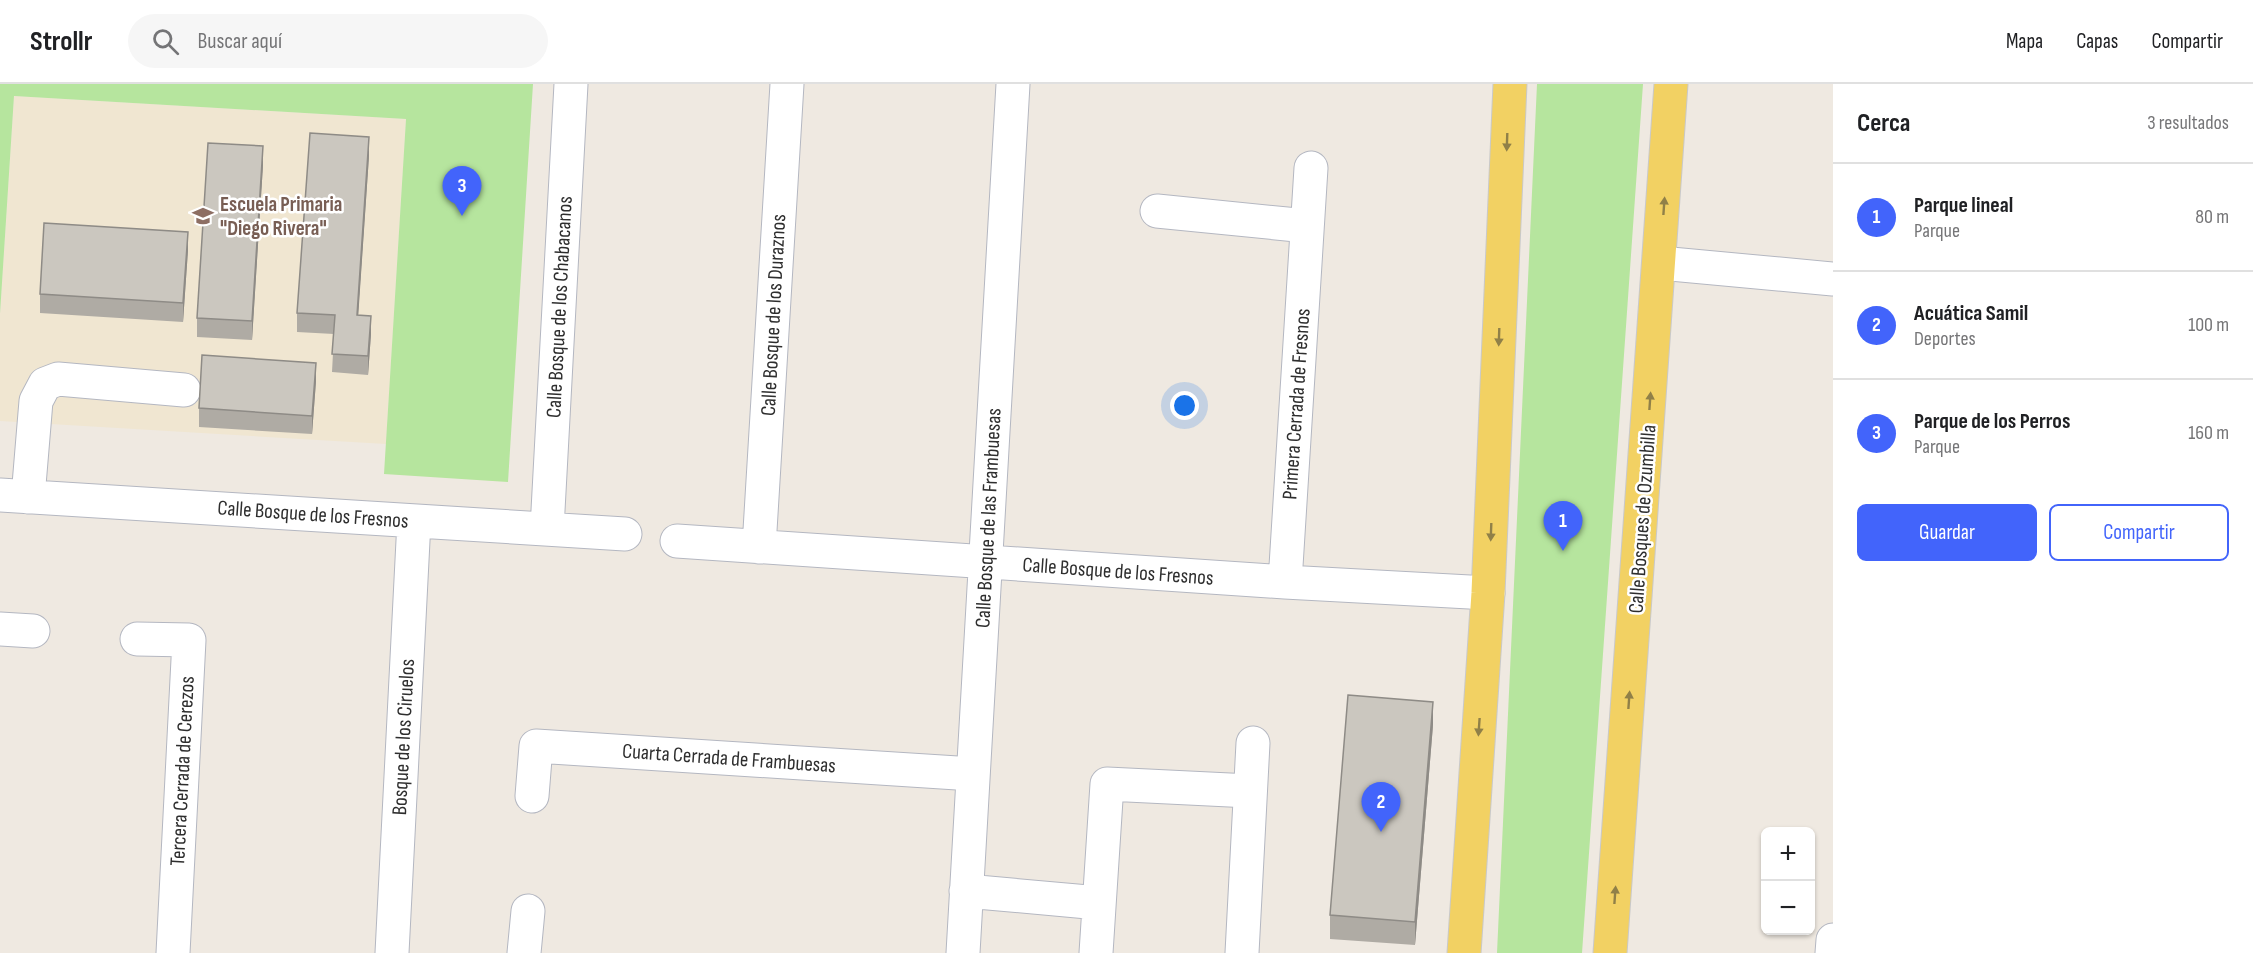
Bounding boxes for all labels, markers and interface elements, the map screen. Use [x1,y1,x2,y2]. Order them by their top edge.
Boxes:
search box [128,14,548,68]
text: Strollr [30,25,92,58]
icon: search [149,25,182,58]
text: Buscar aquí [197,28,282,55]
text: Mapa [2006,29,2043,54]
text: Capas [2076,29,2118,54]
text: Compartir [2151,29,2223,54]
text: Cerca [1857,108,1910,139]
text: 3 resultados [2147,111,2229,135]
one-way arrow [1502,133,1512,152]
pin: 3 [442,166,482,216]
place label: Escuela Primaria "Diego Rivera" [220,192,342,241]
text: Parque lineal [1914,192,2013,219]
street label: Calle Bosque de los Chabacanos [541,196,578,418]
one-way arrow [1659,197,1668,216]
school or university icon: Escuela Primaria "Diego Rivera" [191,204,215,228]
text: 1 [1873,205,1880,229]
text: 80 m [2195,205,2229,229]
street label: Calle Bosque de los Duraznos [756,213,791,417]
text: Parque [1914,219,1960,243]
text: Acuática Samil [1914,300,2028,327]
street label: Primera Cerrada de Fresnos [1277,308,1316,501]
text: 2 [1872,313,1881,337]
text: 100 m [2188,313,2229,337]
text: Deportes [1914,327,1976,351]
one-way arrow [1494,328,1503,347]
your location [1170,391,1199,420]
one-way arrow [1646,391,1655,410]
street label: Calle Bosque de las Frambuesas [970,408,1007,629]
text: Parque de los Perros [1914,408,2070,435]
text: 3 [1872,421,1881,445]
text: 160 m [2188,421,2229,445]
street label: Calle Bosques de Ozumbilla [1623,424,1662,614]
text: Parque [1914,435,1960,459]
street label: Calle Bosque de los Fresnos [217,495,409,534]
pin: 1 [1544,502,1582,551]
button: Guardar [1857,504,2037,561]
button: Compartir [2049,504,2229,561]
one-way arrow [1486,523,1495,542]
street label: Calle Bosque de los Fresnos [1022,552,1214,591]
street label: Bosque de los Ciruelos [387,658,420,816]
street label: Tercera Cerrada de Cerezos [165,675,200,867]
one-way arrow [1624,691,1633,710]
one-way arrow [1475,717,1484,736]
street label: Cuarta Cerrada de Frambuesas [621,739,837,778]
pin: 2 [1362,782,1400,832]
map controls [1761,827,1815,935]
button: + [1761,827,1815,881]
button: − [1761,881,1815,935]
one-way arrow [1610,885,1619,904]

